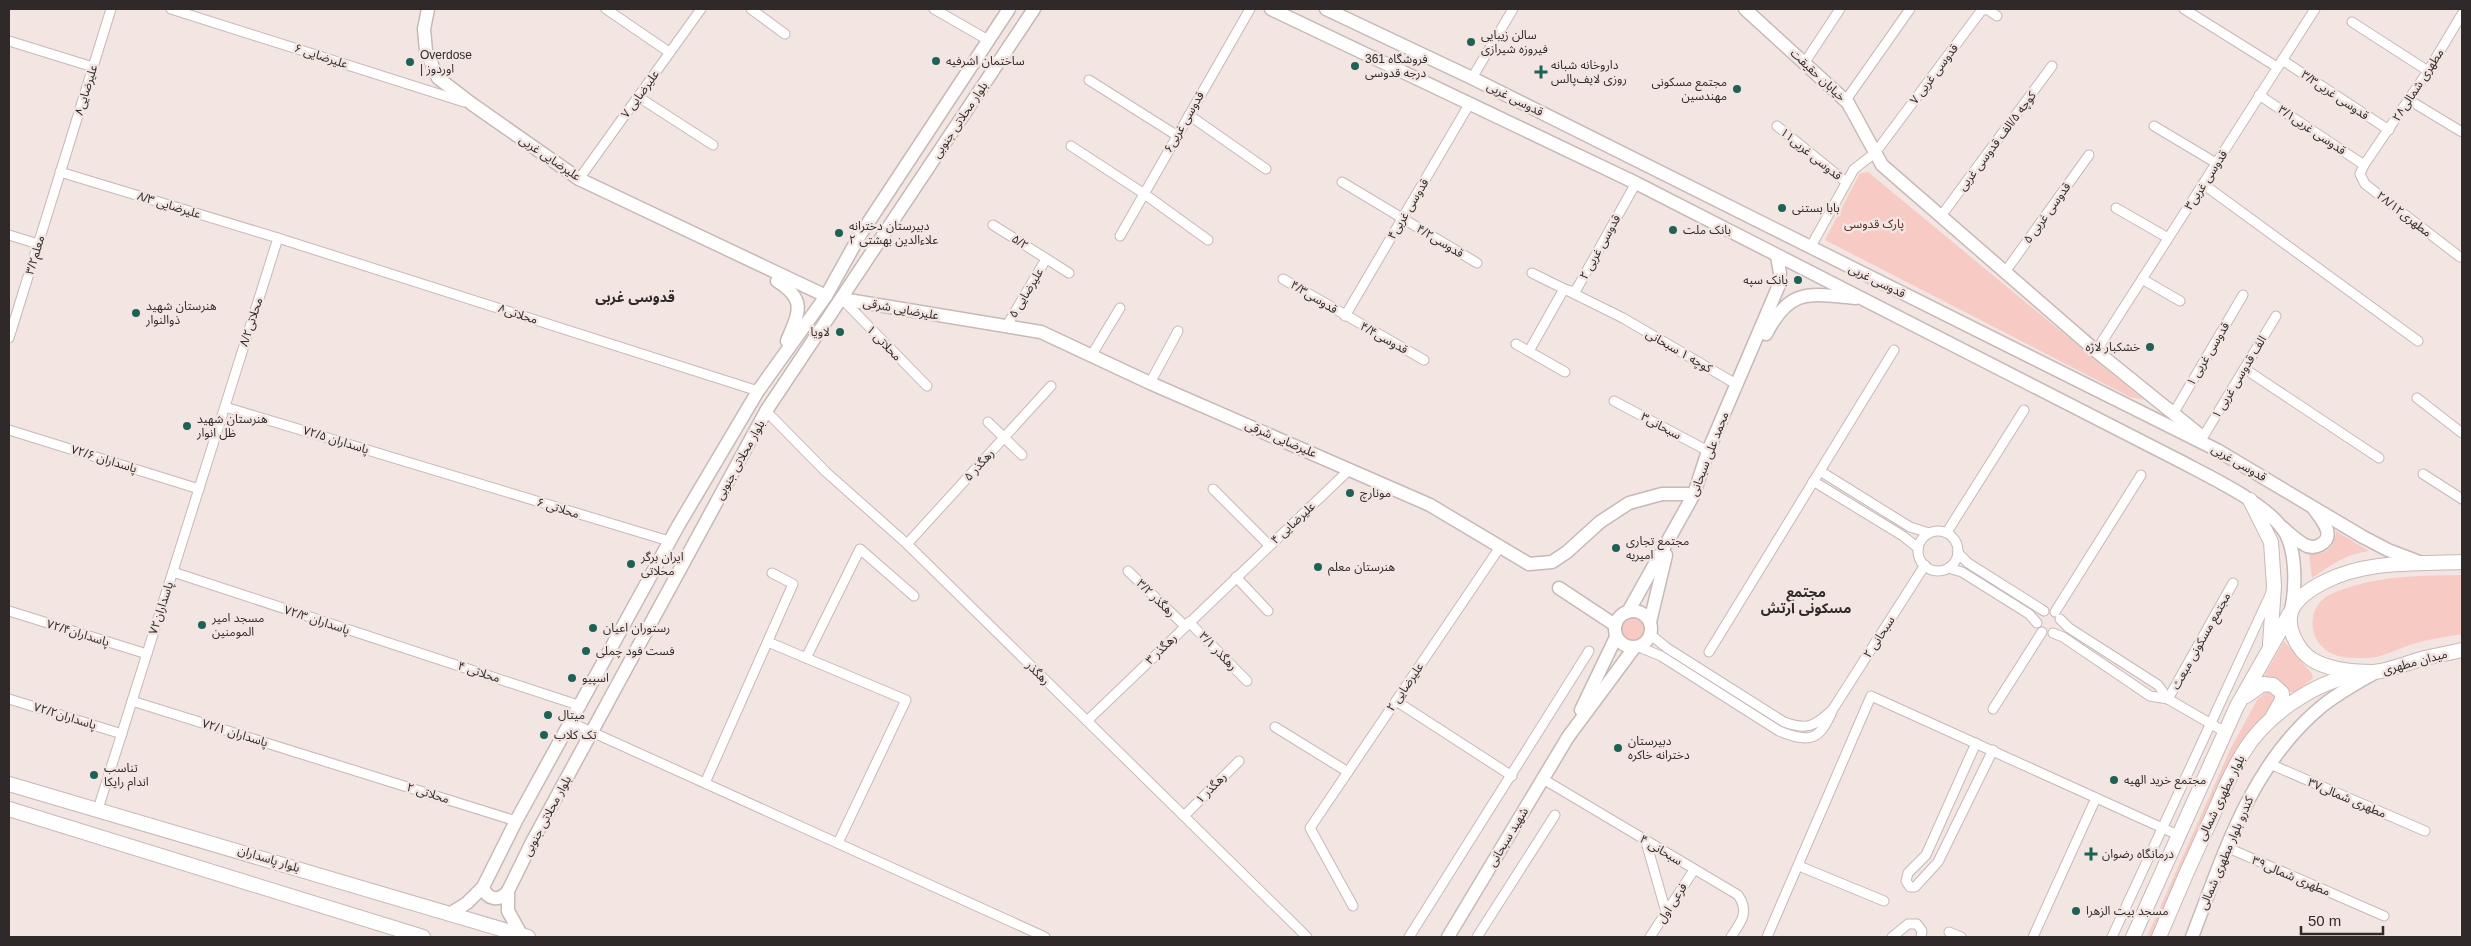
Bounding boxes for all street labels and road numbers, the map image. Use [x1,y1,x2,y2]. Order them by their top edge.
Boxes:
street label: ۶ علیرضایی [292,41,350,71]
street label: ۷ قدوسی غربی [1907,41,1961,107]
street label: خیابان حقیقت [1788,46,1848,104]
street label: مطهرى شمالى۲۸ [2389,46,2447,124]
street label: علیرضایی۸ [72,63,100,117]
street label: ۷ علیرضایی [618,67,662,121]
street label: قدوسی غربی۳/۳ [2299,67,2371,123]
street label: بلوار محلاتی جنوبی [929,79,991,161]
street label: قدوسی غربی [1485,79,1545,119]
street label: کوچه ۵/الف قدوسی غربی [1955,88,2040,194]
street label: قدوسی غربی۶ [1161,89,1207,155]
street label: قدوسی غربی۳/۱ [2276,102,2348,158]
street label: قدوسی غربی۱۱ [1777,125,1845,183]
street label: علیرضایی غربی [517,132,583,184]
street label: قدوسی غربی۳ [2182,148,2230,212]
street label: قدوسی غربی۴ [1384,176,1432,242]
street label: ۵ قدوسی غربی [2020,180,2074,246]
street label: مطهری۲۸/۱۲ [2374,188,2434,240]
street label: ۸/۳ علیرضایی [136,189,202,221]
street label: ۲ قدوسی غربی [1577,212,1623,282]
street label: قدوسی۴/۲ [1414,222,1466,260]
street label: ۵/۲ [1009,231,1031,253]
street label: معلم۳/۲ [22,234,49,277]
street label: قدوسی غربی [1846,261,1908,301]
street label: ۵ علیرضایی [1006,266,1046,320]
street label: قدوسی۴/۳ [1288,278,1340,316]
street label: علیرضایی شرقی [862,295,940,323]
street label: محلاتی۸/۲ [237,296,265,348]
street label: محلاتی۸ [497,301,539,327]
street label: قدوسی۴/۴ [1358,319,1410,357]
street label: ۱ قدوسی غربی [2184,320,2232,388]
street label: ۱ محلاتی [864,322,904,364]
street label: کوچه ۱ سبحانی [1643,326,1715,377]
street label: ۱ الف قدوسی غربی [2209,333,2269,421]
street label: سبحانی۳ [1638,410,1684,442]
street label: محمد علی سبحانی [1686,410,1732,498]
street label: بلوار محلاتی جنوبی [712,418,768,502]
street label: علیرضایی شرقی [1243,418,1319,460]
street label: ۷۲/۵ پاسداران [301,423,371,458]
street label: ۷۲/۶ پاسداران [69,442,139,477]
street label: قدوسی غربی [2209,442,2269,484]
street label: ۵ رهگذر [961,446,997,484]
street label: ۶ محلاتی [535,495,581,521]
street label: ۴ علیرضایی [1268,499,1318,547]
street label: ۳/۲ رهگذر [1134,576,1178,620]
street label: پاسداران۷۲ [146,580,177,636]
street label: مجتمع مسکونی مبعث [2169,590,2235,693]
street label: ۷۲/۳ پاسداران [282,603,352,638]
street label: سبحانی ۲ [1860,614,1898,661]
street label: پاسداران۷۲/۴ [45,617,111,650]
street label: ۳/۱ رهگذر [1196,629,1240,673]
street label: ۳ رهگذر [1143,631,1179,667]
street label: میدان مطهری [2381,647,2449,677]
street label: رهگذر [1023,658,1053,688]
street label: ۴ محلاتی [456,659,502,685]
street label: ۲ علیرضایی [1384,660,1426,714]
street label: پاسداران۷۲/۲ [32,700,98,733]
street label: ۷۲/۱ پاسداران [200,716,270,751]
street label: بلوار مطهری شمالی [2194,753,2248,843]
street label: ۱ رهگذر [1193,770,1229,806]
street label: بلوار محلاتی جنوبی [520,773,574,859]
street label: مطهرى شمالى۳۷ [2306,775,2388,821]
street label: ۲ محلاتی [405,780,451,806]
street label: کندرو بلوار مطهری شمالی [2196,793,2257,912]
street label: شهید سبحانی [1485,805,1531,869]
street label: سبحانی ۴ [1637,832,1685,868]
street label: بلوار پاسداران [236,843,302,876]
street label: مطهرى شمالى۳۹ [2250,853,2332,899]
street label: فرعی اول [1654,880,1690,926]

